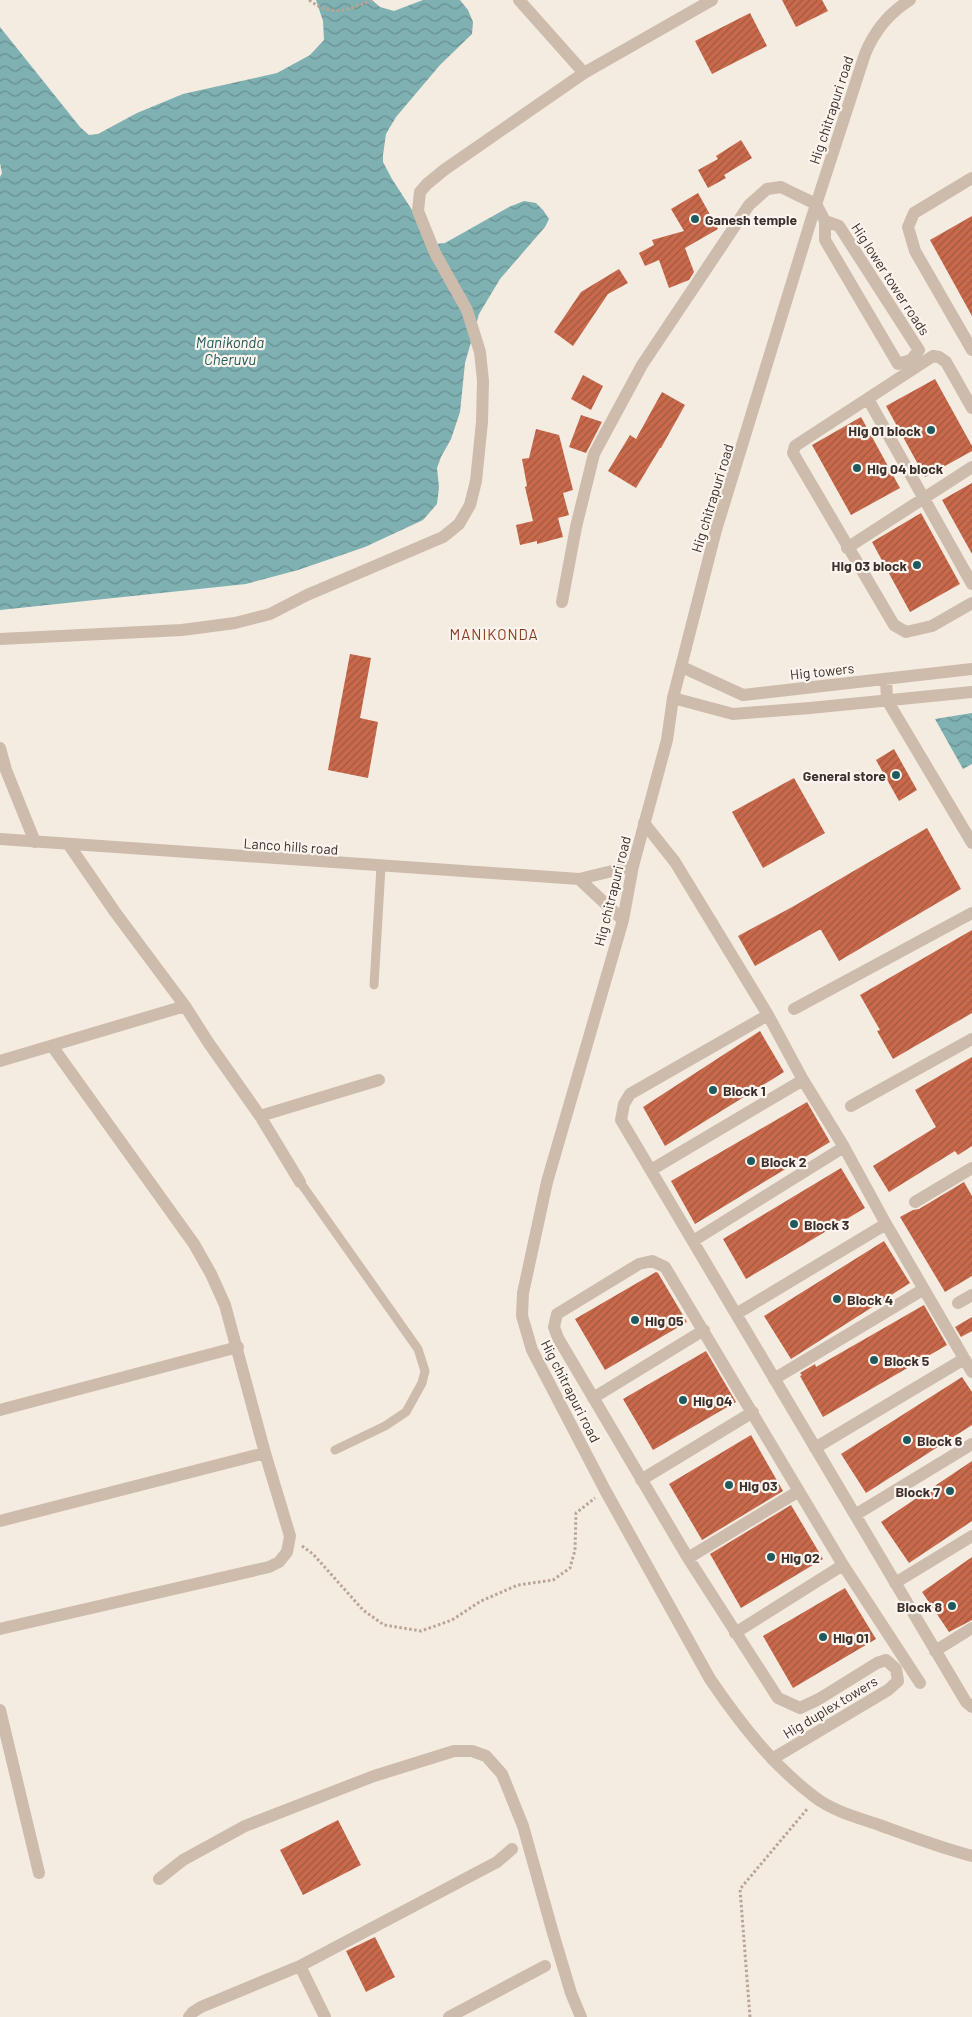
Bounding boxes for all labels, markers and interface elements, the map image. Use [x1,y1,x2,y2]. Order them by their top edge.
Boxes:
street label: Hig chitrapuri road [805,54,857,166]
place label: Ganesh temple [705,211,797,228]
marker: Ganesh temple [689,213,701,225]
street label: Hig lower tower roads [848,220,934,339]
water label: Manikonda Cheruvu [196,333,264,368]
place label: Hig 01 block [848,422,922,439]
marker: Hig 01 block [925,424,937,436]
street label: Hig chitrapuri road [687,442,737,554]
place label: Hig 04 block [867,460,944,477]
marker: Hig 04 block [851,462,863,474]
place label: Hig 03 block [832,557,908,574]
marker: Hig 03 block [911,559,923,571]
district label: MANIKONDA [449,625,539,643]
street label: Hig towers [789,659,855,683]
place label: General store [803,767,886,784]
marker: General store [890,769,902,781]
street label: Lanco hills road [243,834,339,858]
street label: Hig chitrapuri road [590,834,634,948]
place label: Block 1 [723,1082,766,1099]
marker: Block 1 [707,1084,719,1096]
place label: Block 2 [761,1153,807,1170]
marker: Block 2 [745,1155,757,1167]
place label: Block 3 [804,1216,849,1233]
marker: Block 3 [788,1218,800,1230]
place label: Block 4 [847,1291,893,1308]
marker: Block 4 [831,1293,843,1305]
place label: Hig 05 [645,1312,684,1329]
marker: Hig 05 [629,1314,641,1326]
street label: Hig chitrapuri road [538,1337,604,1445]
place label: Block 5 [884,1352,930,1369]
marker: Block 5 [868,1354,880,1366]
place label: Hig 04 [693,1392,732,1409]
marker: Hig 04 [677,1394,689,1406]
place label: Block 6 [917,1432,963,1449]
marker: Block 6 [901,1434,913,1446]
place label: Hig 03 [739,1477,778,1494]
marker: Hig 03 [723,1479,735,1491]
place label: Block 7 [895,1483,940,1500]
marker: Block 7 [944,1485,956,1497]
place label: Hig 02 [781,1549,820,1566]
marker: Hig 02 [765,1551,777,1563]
place label: Block 8 [897,1598,942,1615]
marker: Block 8 [946,1600,958,1612]
place label: Hig 01 [833,1629,869,1646]
marker: Hig 01 [817,1631,829,1643]
street label: Hig duplex towers [780,1672,881,1742]

